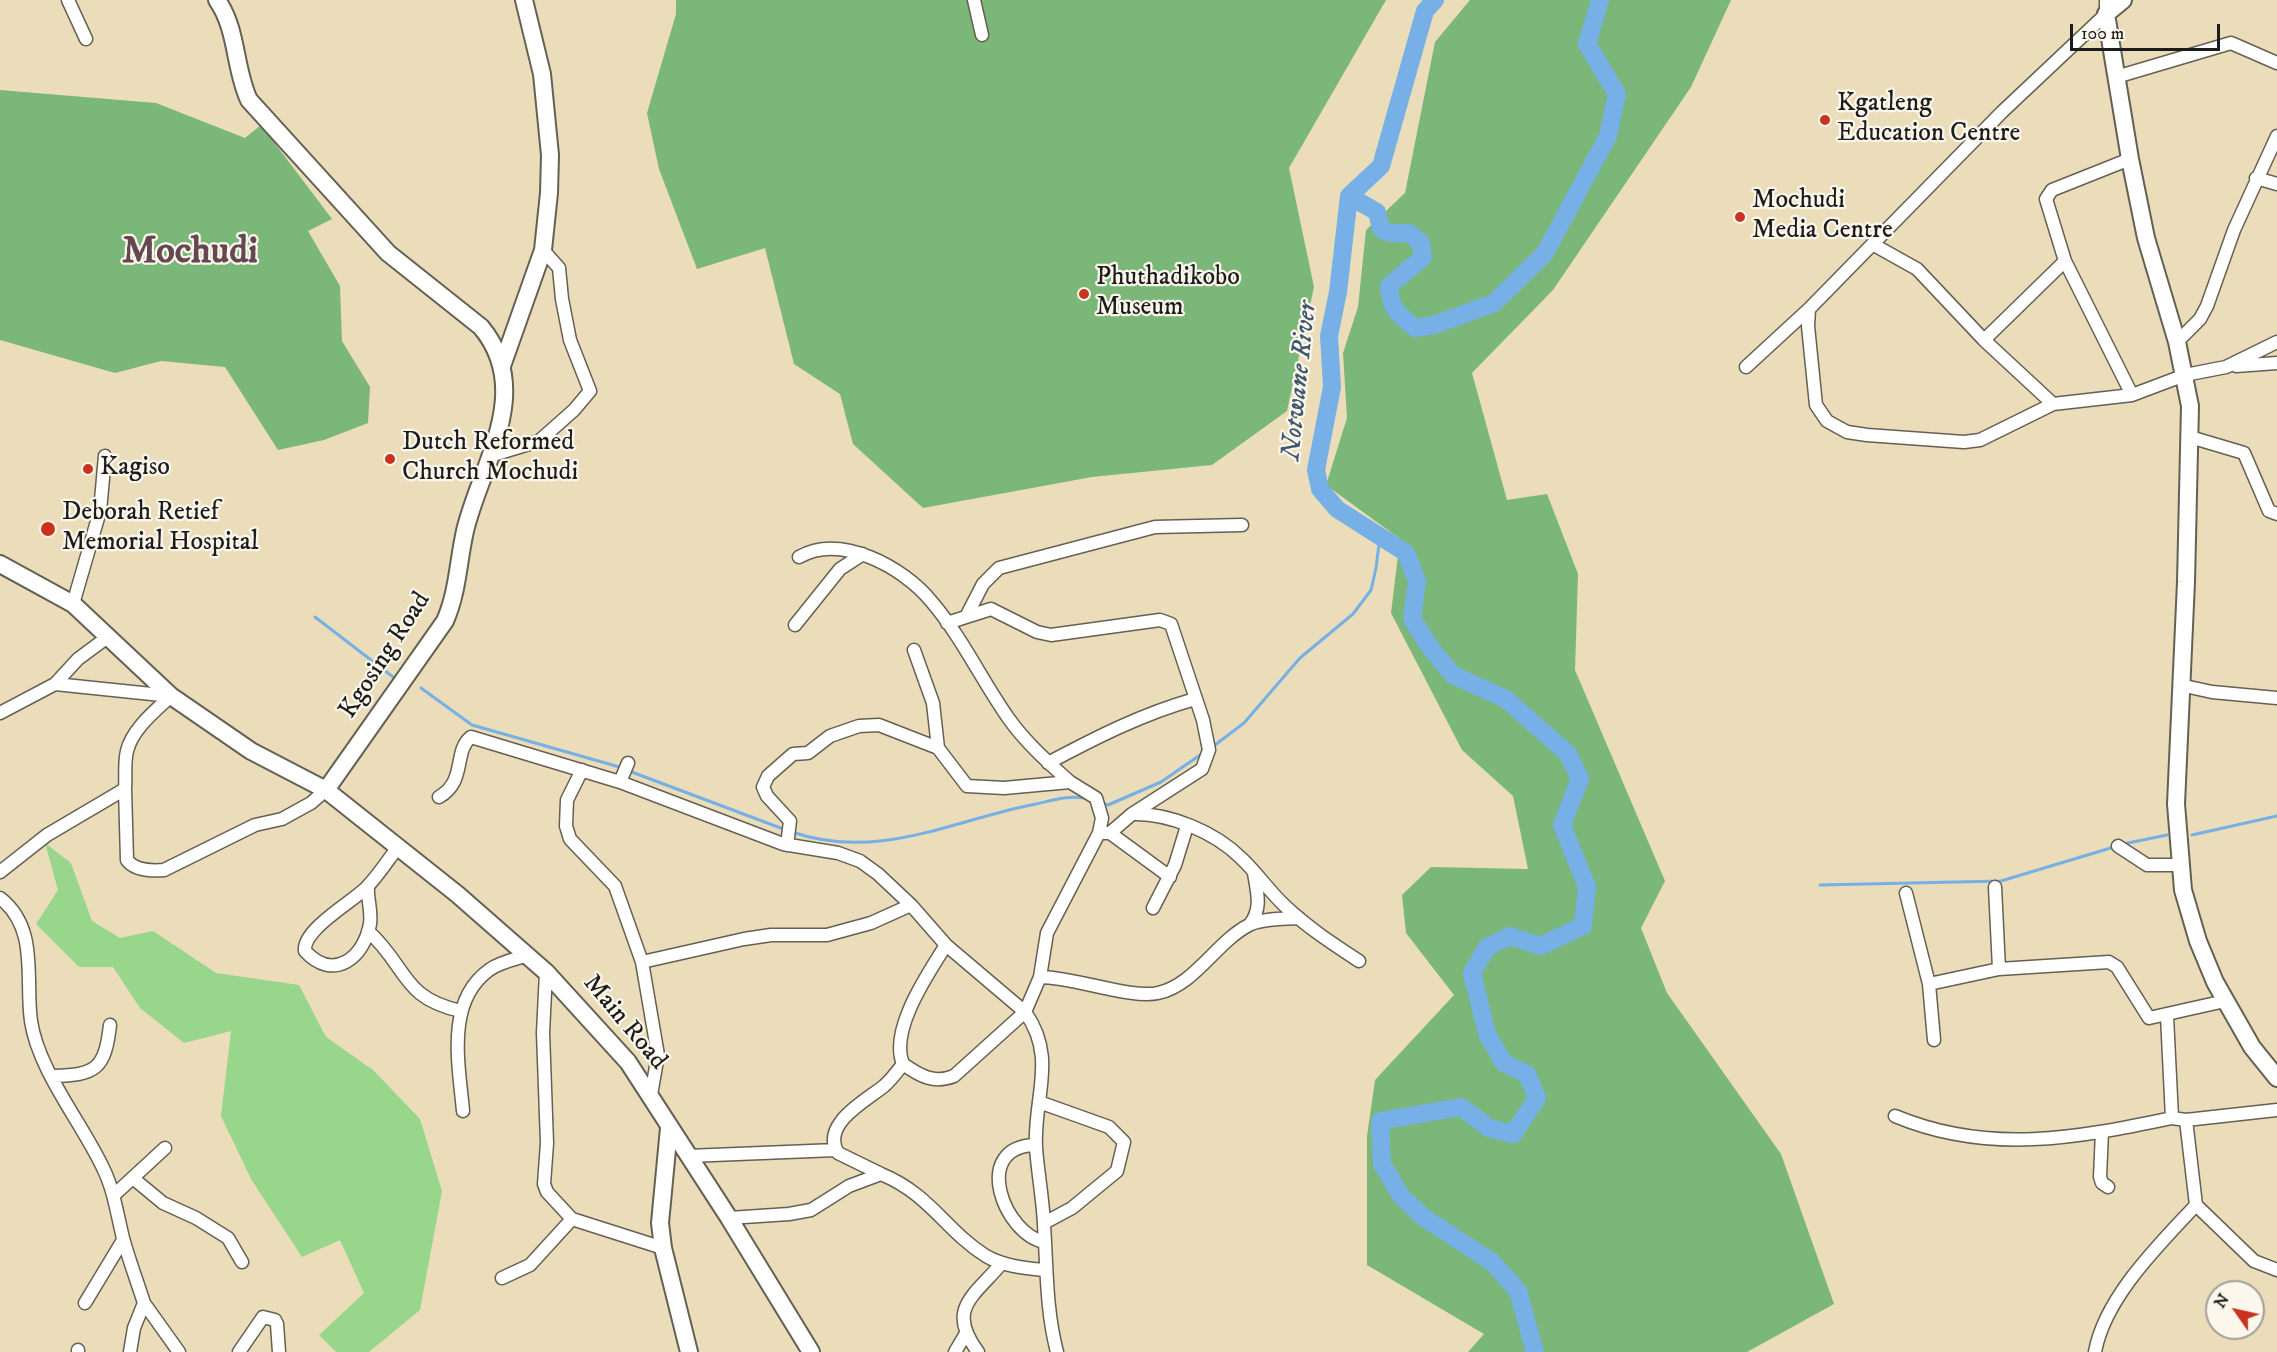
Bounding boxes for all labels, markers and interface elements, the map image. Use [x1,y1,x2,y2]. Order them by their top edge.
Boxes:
scale bar [2073,12,2223,50]
text: 100 m [2081,23,2124,45]
place label: Kgatleng Education Centre [1837,89,2020,150]
marker: Kgatleng Education Centre [1818,113,1832,127]
place label: Mochudi Media Centre [1752,186,1893,248]
marker: Mochudi Media Centre [1733,210,1747,224]
district label: Mochudi [122,231,258,277]
place label: Phuthadikobo Museum [1096,263,1240,324]
marker: Phuthadikobo Museum [1077,287,1091,301]
water label: Notwane River [1277,300,1325,462]
place label: Dutch Reformed Church Mochudi [402,428,578,490]
marker: Dutch Reformed Church Mochudi [383,452,397,466]
place label: Kagiso [100,453,170,485]
marker: Kagiso [81,462,95,476]
place label: Deborah Retief Memorial Hospital [62,498,259,560]
marker: Deborah Retief Memorial Hospital [39,520,57,538]
street label: Kgosing Road [334,587,438,725]
street label: Main Road [575,969,673,1077]
north arrow [2205,1280,2265,1340]
text: N [2210,1290,2234,1312]

